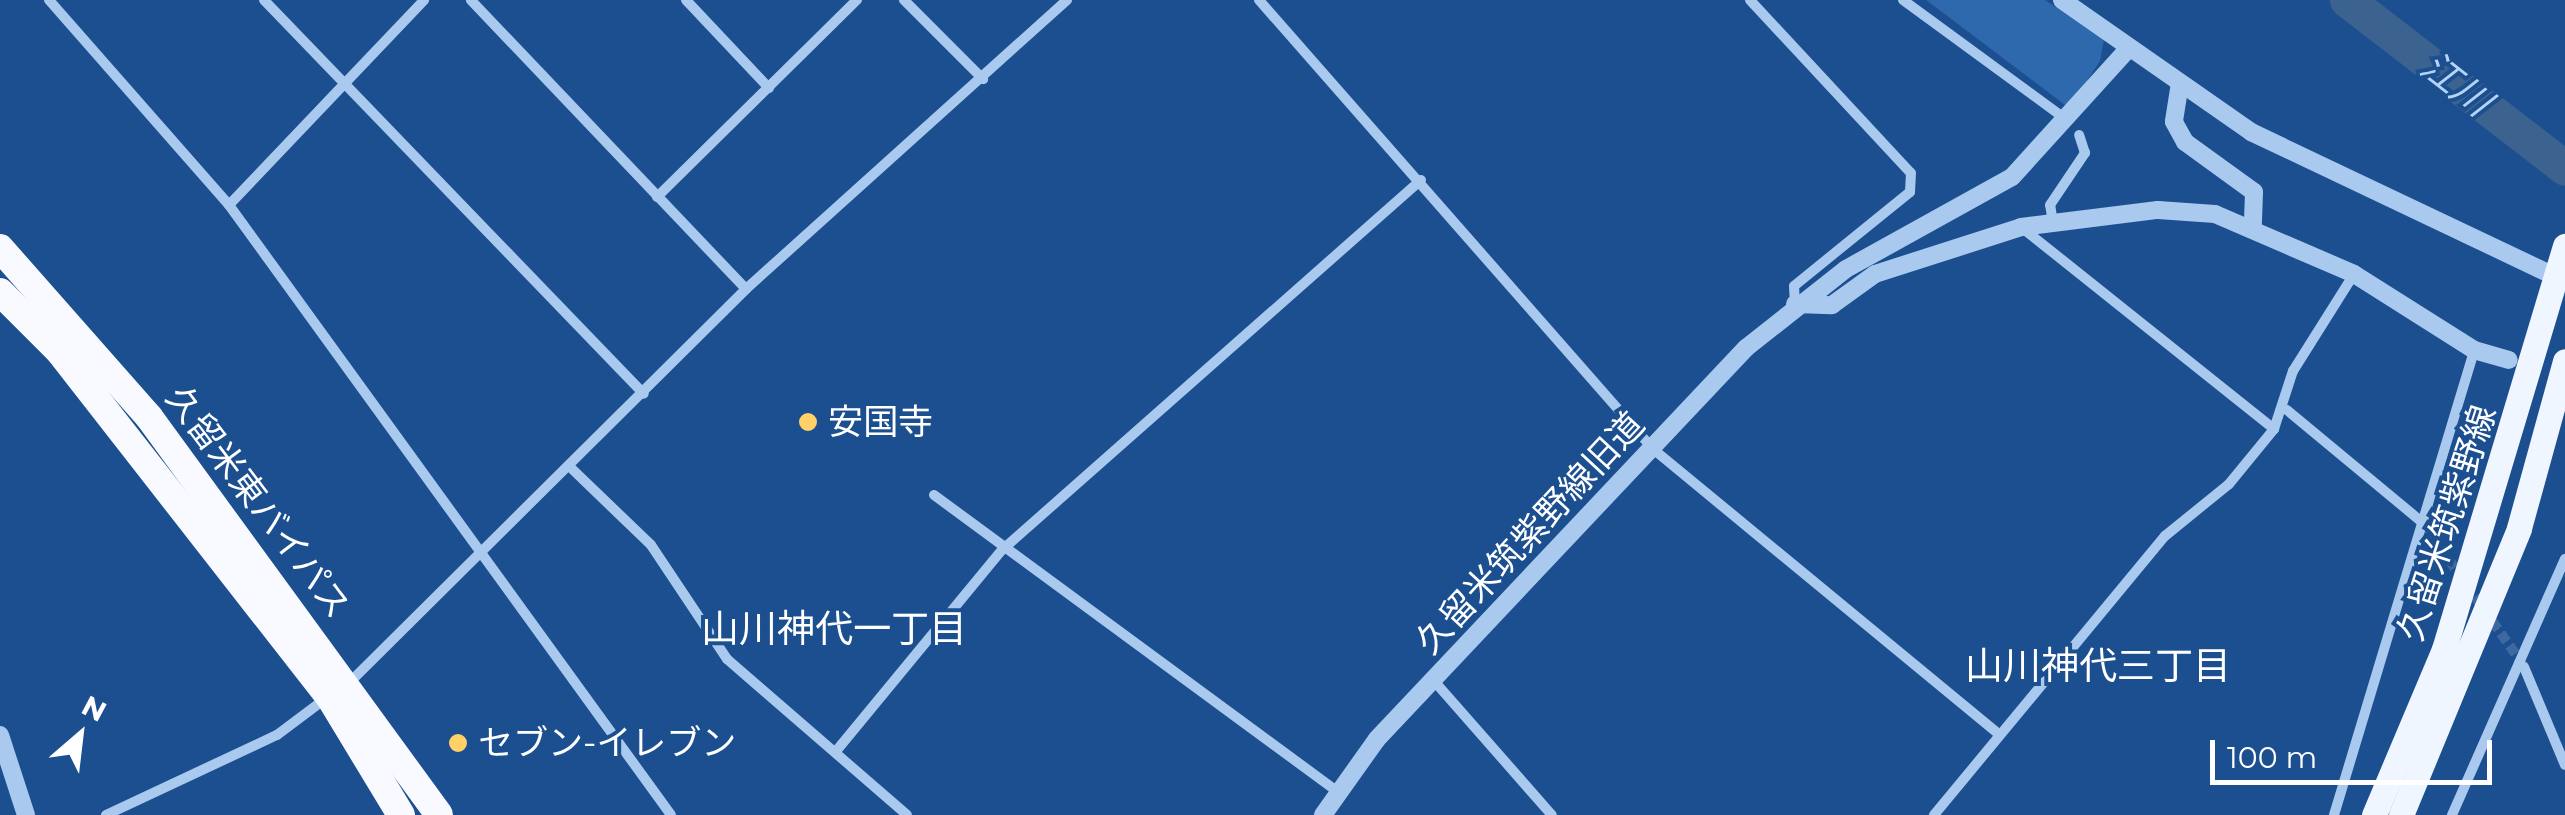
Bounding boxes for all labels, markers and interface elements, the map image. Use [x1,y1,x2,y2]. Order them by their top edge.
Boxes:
water label: 江川 [2412,43,2500,125]
street label: 久留米東バイパス [157,378,359,626]
street label: 久留米筑紫野線 [2389,400,2505,646]
place label: 安国寺 [828,401,933,443]
street label: 久留米筑紫野線旧道 [1407,403,1653,663]
marker: 安国寺 [797,411,819,433]
district label: 山川神代一丁目 [701,606,967,652]
district label: 山川神代三丁目 [1965,643,2231,689]
north arrow [30,685,130,785]
text: N [76,688,112,729]
scale bar [2215,720,2498,782]
place label: セブン-イレブン [478,722,736,764]
marker: セブン-イレブン [447,732,469,754]
text: 100 m [2227,739,2317,776]

